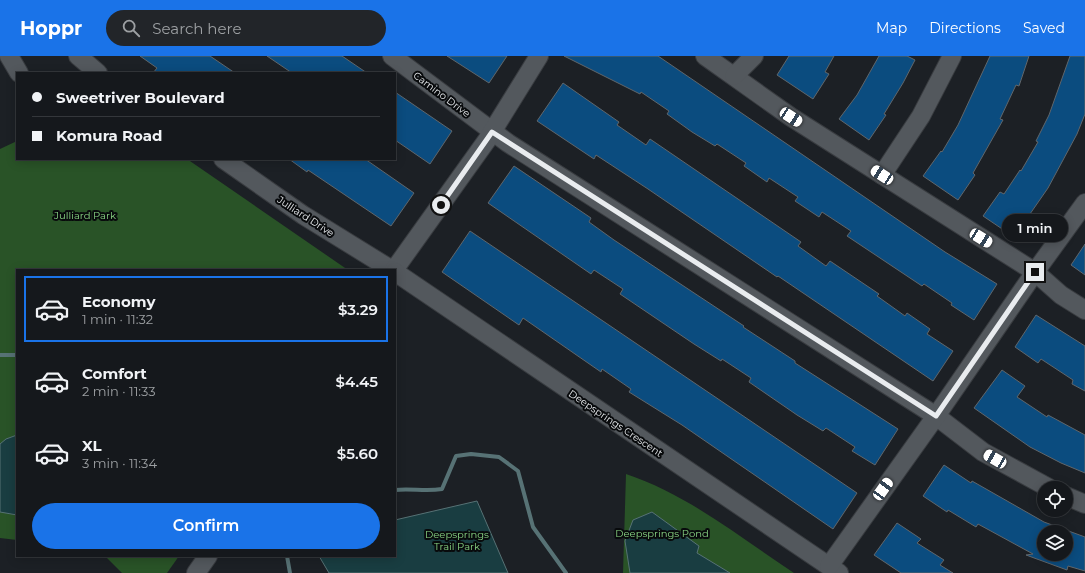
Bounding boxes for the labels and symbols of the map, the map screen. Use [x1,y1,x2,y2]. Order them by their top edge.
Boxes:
street label: Camino Drive [411,69,473,120]
car [778,105,804,129]
car [869,163,895,187]
street label: Julliard Drive [274,193,337,240]
route start [432,196,450,214]
park label: Julliard Park [53,209,116,222]
callout: 1 min [1002,214,1068,242]
car [968,227,994,249]
route end [1026,263,1044,281]
street label: Deepsprings Crescent [566,387,665,460]
car [982,448,1008,470]
car [871,476,895,502]
park label: Deepsprings Pond [615,527,709,540]
park label: Deepsprings Trail Park [425,528,489,553]

